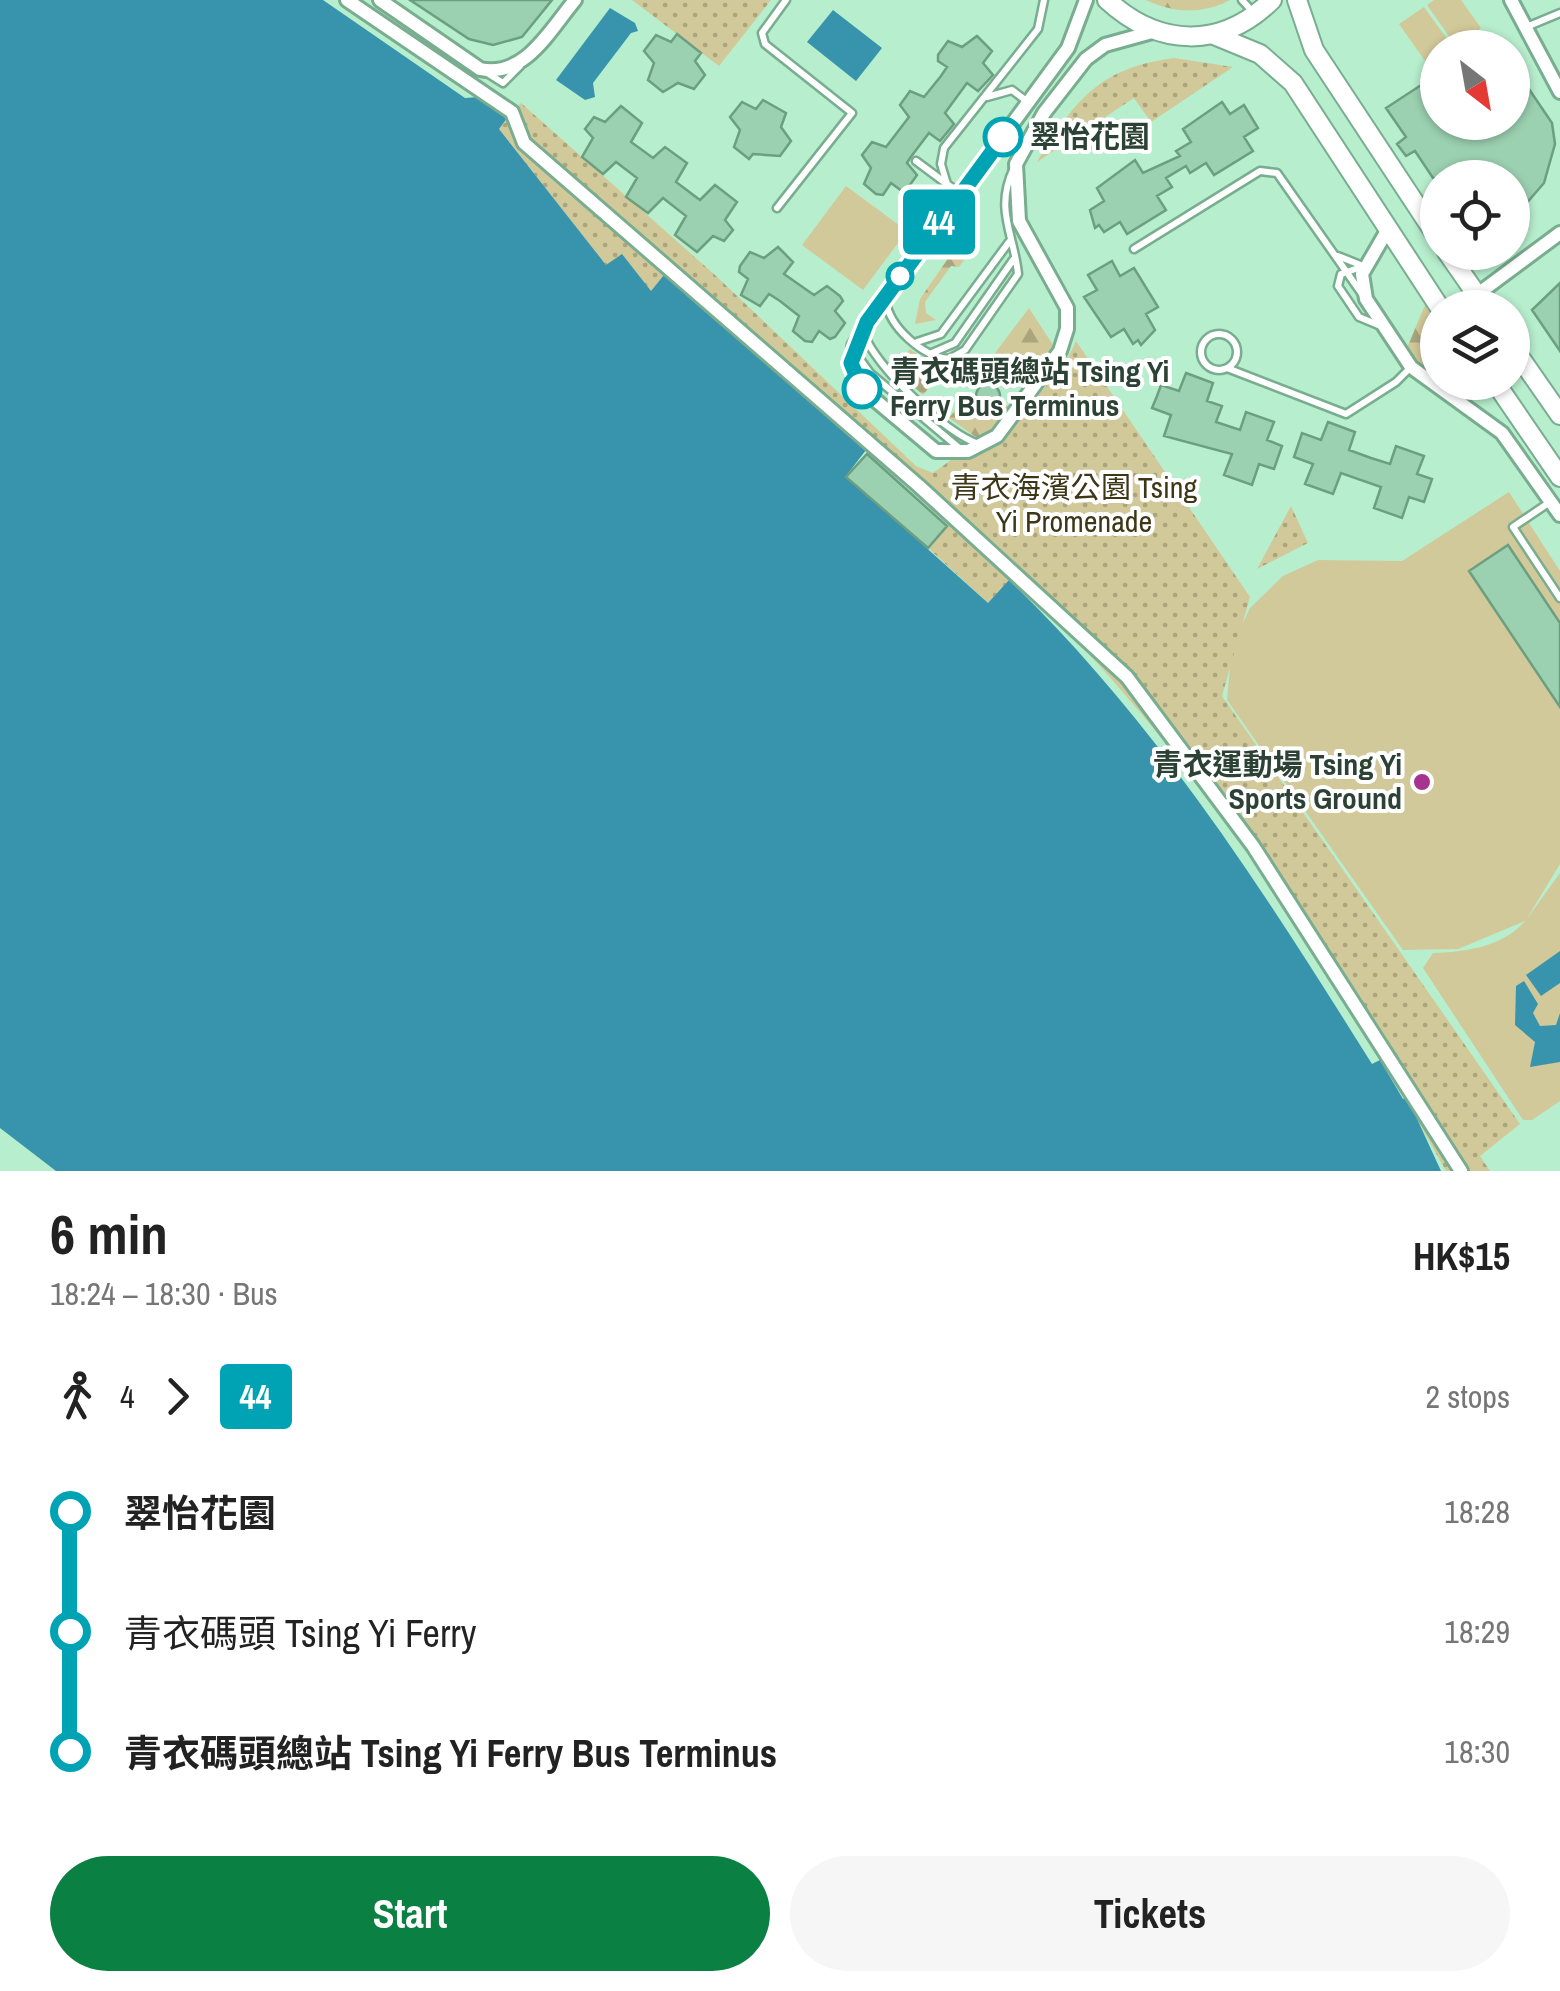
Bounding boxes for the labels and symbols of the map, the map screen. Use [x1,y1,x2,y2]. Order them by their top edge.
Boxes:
north arrow [1420,30,1530,140]
place label: 翠怡花園 [1030,116,1150,156]
marker: 翠怡花園 [984,118,1022,156]
line badge: 44 [894,190,984,254]
unlabelled marker [887,263,913,289]
place label: 青衣碼頭總站 Tsing Yi Ferry Bus Terminus [890,351,1169,425]
marker: 青衣碼頭總站 Tsing Yi Ferry Bus Terminus [843,370,881,408]
park label: 青衣海濱公園 Tsing Yi Promenade [951,467,1197,541]
place label: 青衣運動場 Tsing Yi Sports Ground [1153,744,1402,818]
marker: 青衣運動場 Tsing Yi Sports Ground [1411,771,1433,793]

